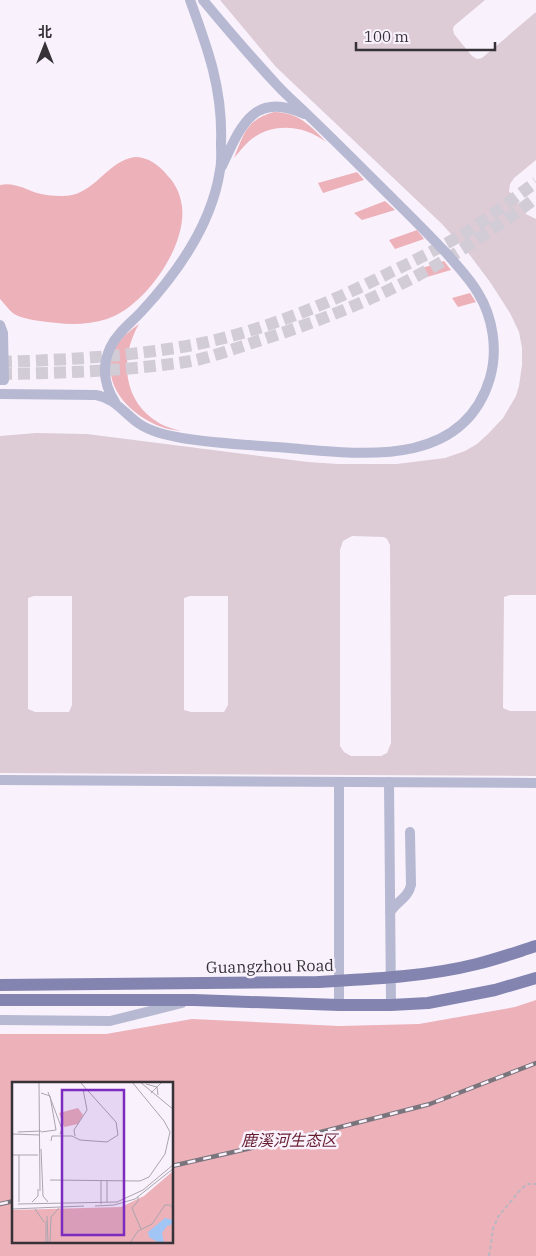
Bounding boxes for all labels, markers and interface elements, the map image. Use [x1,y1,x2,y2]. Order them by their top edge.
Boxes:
north arrow [20,20,70,70]
scale bar [356,20,495,52]
text: 北 [38,23,52,41]
text: 100 m [364,27,409,46]
street label: Guangzhou Road [206,955,334,977]
inset map [12,1082,174,1244]
park label: 鹿溪河生态区 [241,1130,339,1150]

